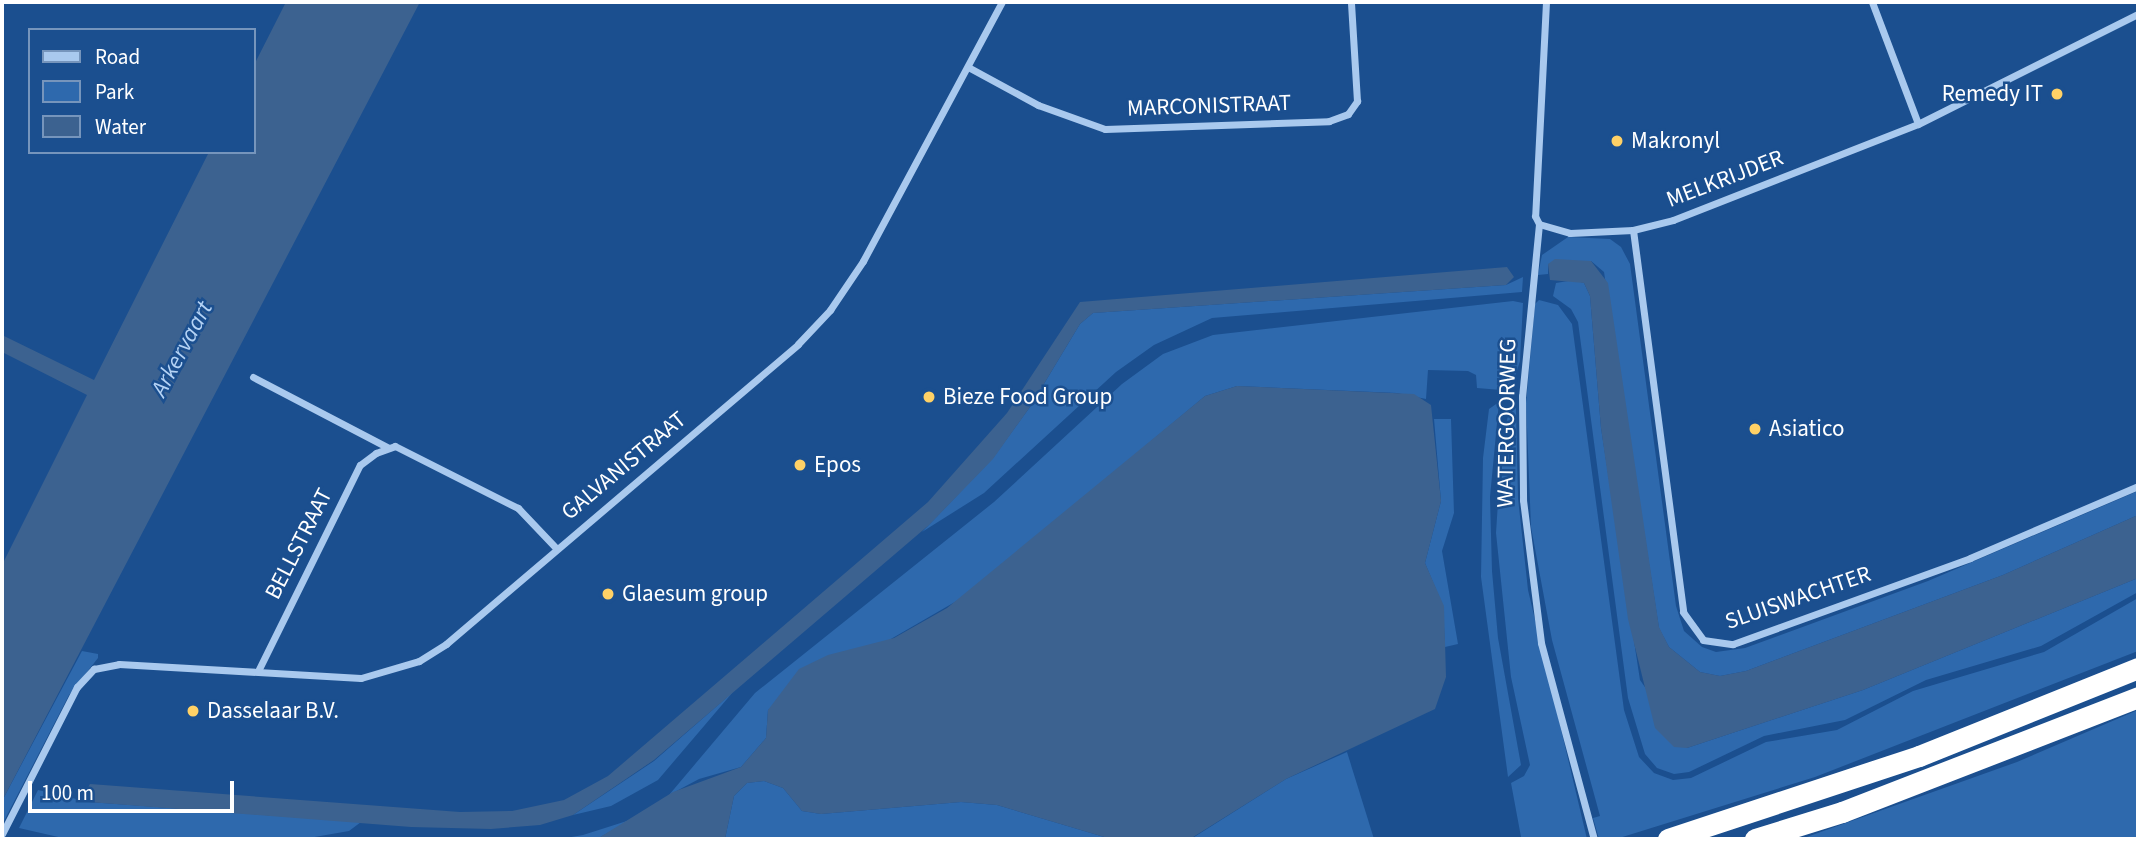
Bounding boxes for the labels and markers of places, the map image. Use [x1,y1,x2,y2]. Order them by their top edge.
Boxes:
place label: Remedy IT [1942,80,2043,108]
marker: Remedy IT [2049,86,2065,102]
place label: Makronyl [1631,127,1720,155]
marker: Makronyl [1609,133,1625,149]
place label: Bieze Food Group [943,383,1112,411]
marker: Bieze Food Group [921,389,937,405]
place label: Asiatico [1769,415,1844,443]
marker: Asiatico [1747,421,1763,437]
place label: Epos [814,451,861,479]
marker: Epos [792,457,808,473]
place label: Glaesum group [622,580,768,608]
marker: Glaesum group [600,586,616,602]
place label: Dasselaar B.V. [207,697,339,725]
marker: Dasselaar B.V. [185,703,201,719]

